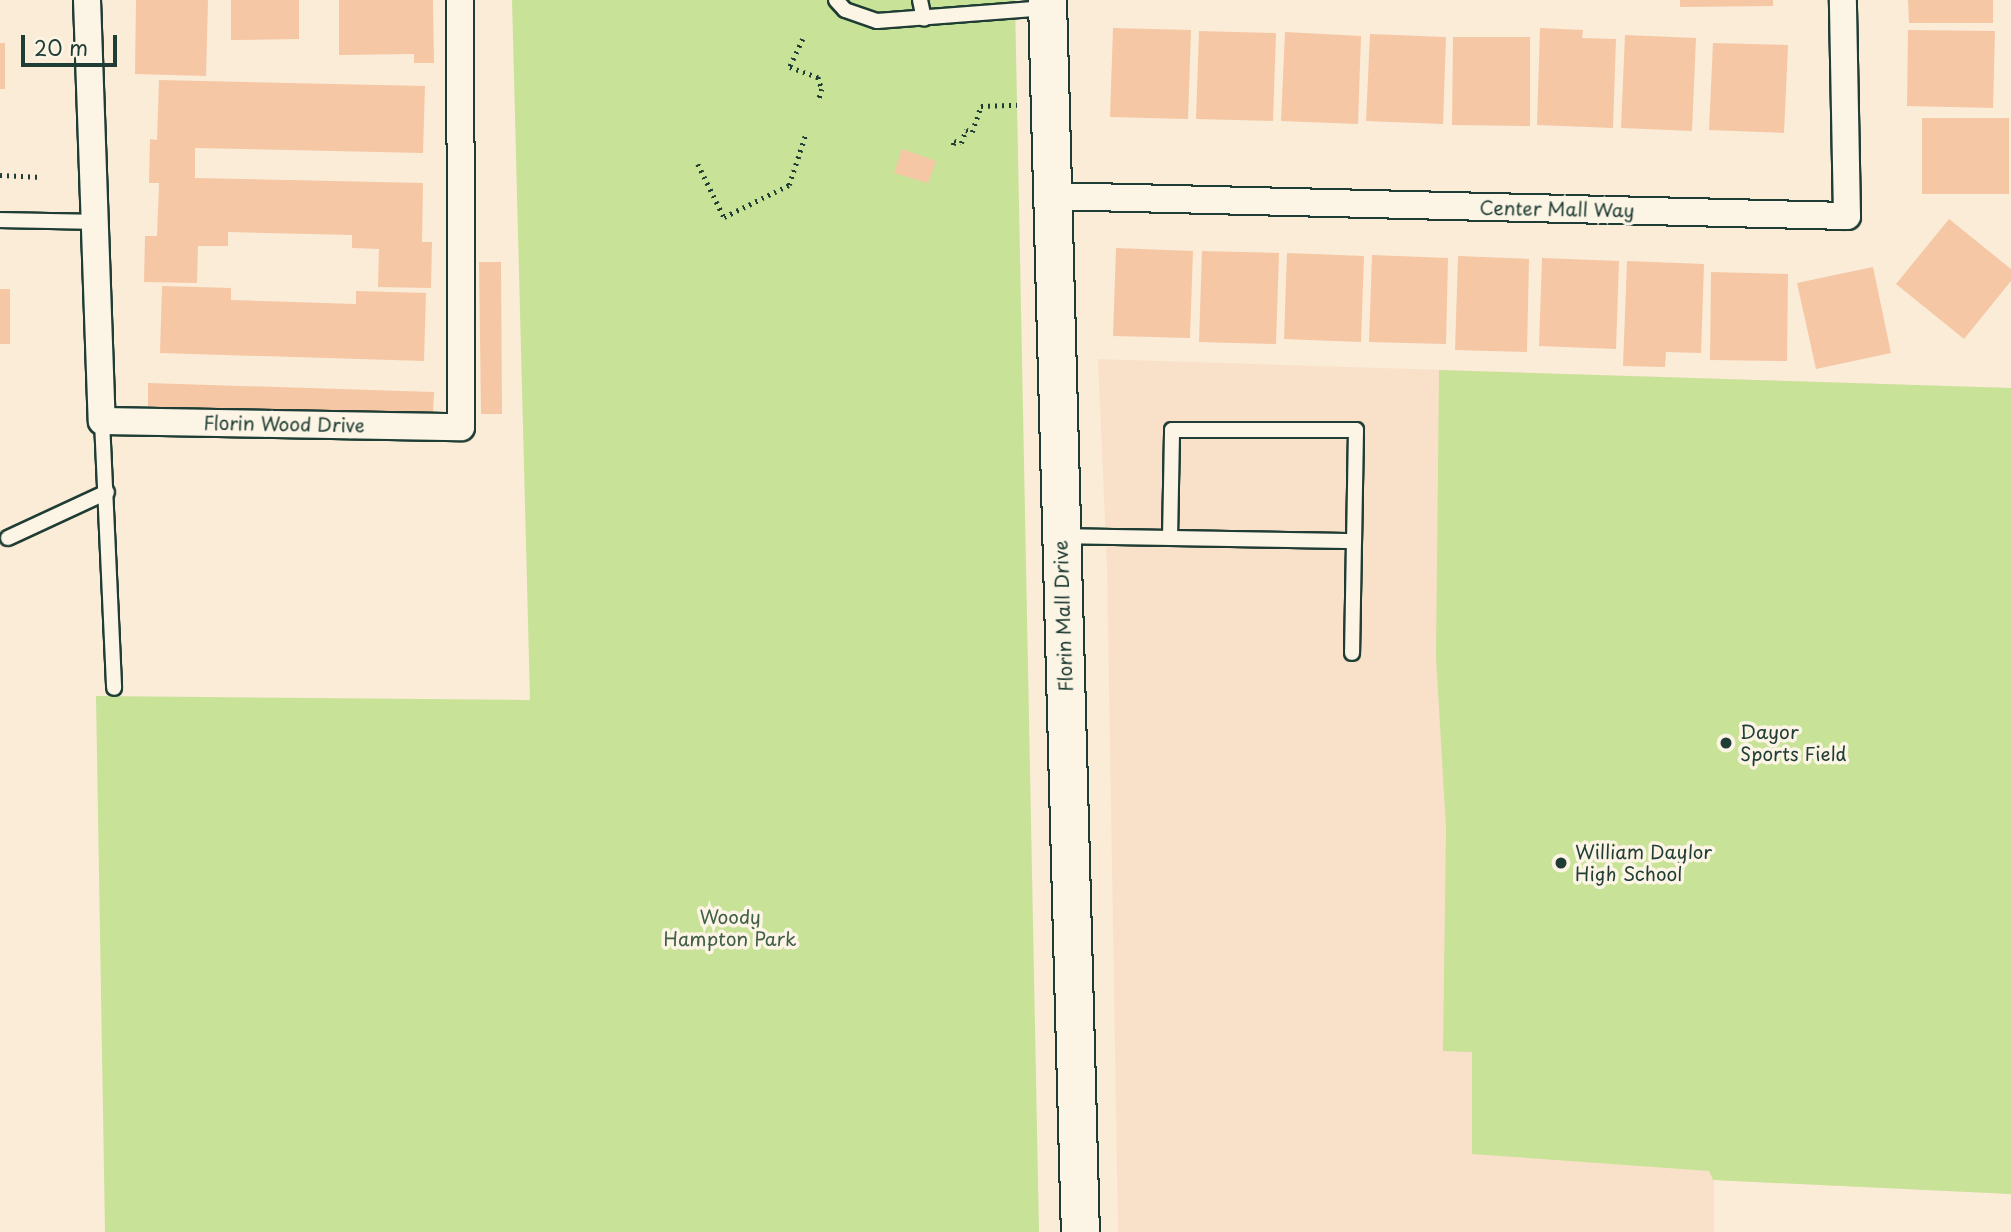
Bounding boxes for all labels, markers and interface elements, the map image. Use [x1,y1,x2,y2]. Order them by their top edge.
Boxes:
scale bar [24,21,121,65]
text: 20 m [34,31,88,63]
street label: Center Mall Way [1479,196,1635,222]
street label: Florin Wood Drive [202,411,366,437]
street label: Florin Mall Drive [1049,539,1077,693]
place label: Dayor Sports Field [1740,721,1847,765]
marker: Dayor Sports Field [1718,735,1734,751]
place label: William Daylor High School [1575,841,1714,885]
marker: William Daylor High School [1553,855,1569,871]
park label: Woody Hampton Park [663,906,797,950]

